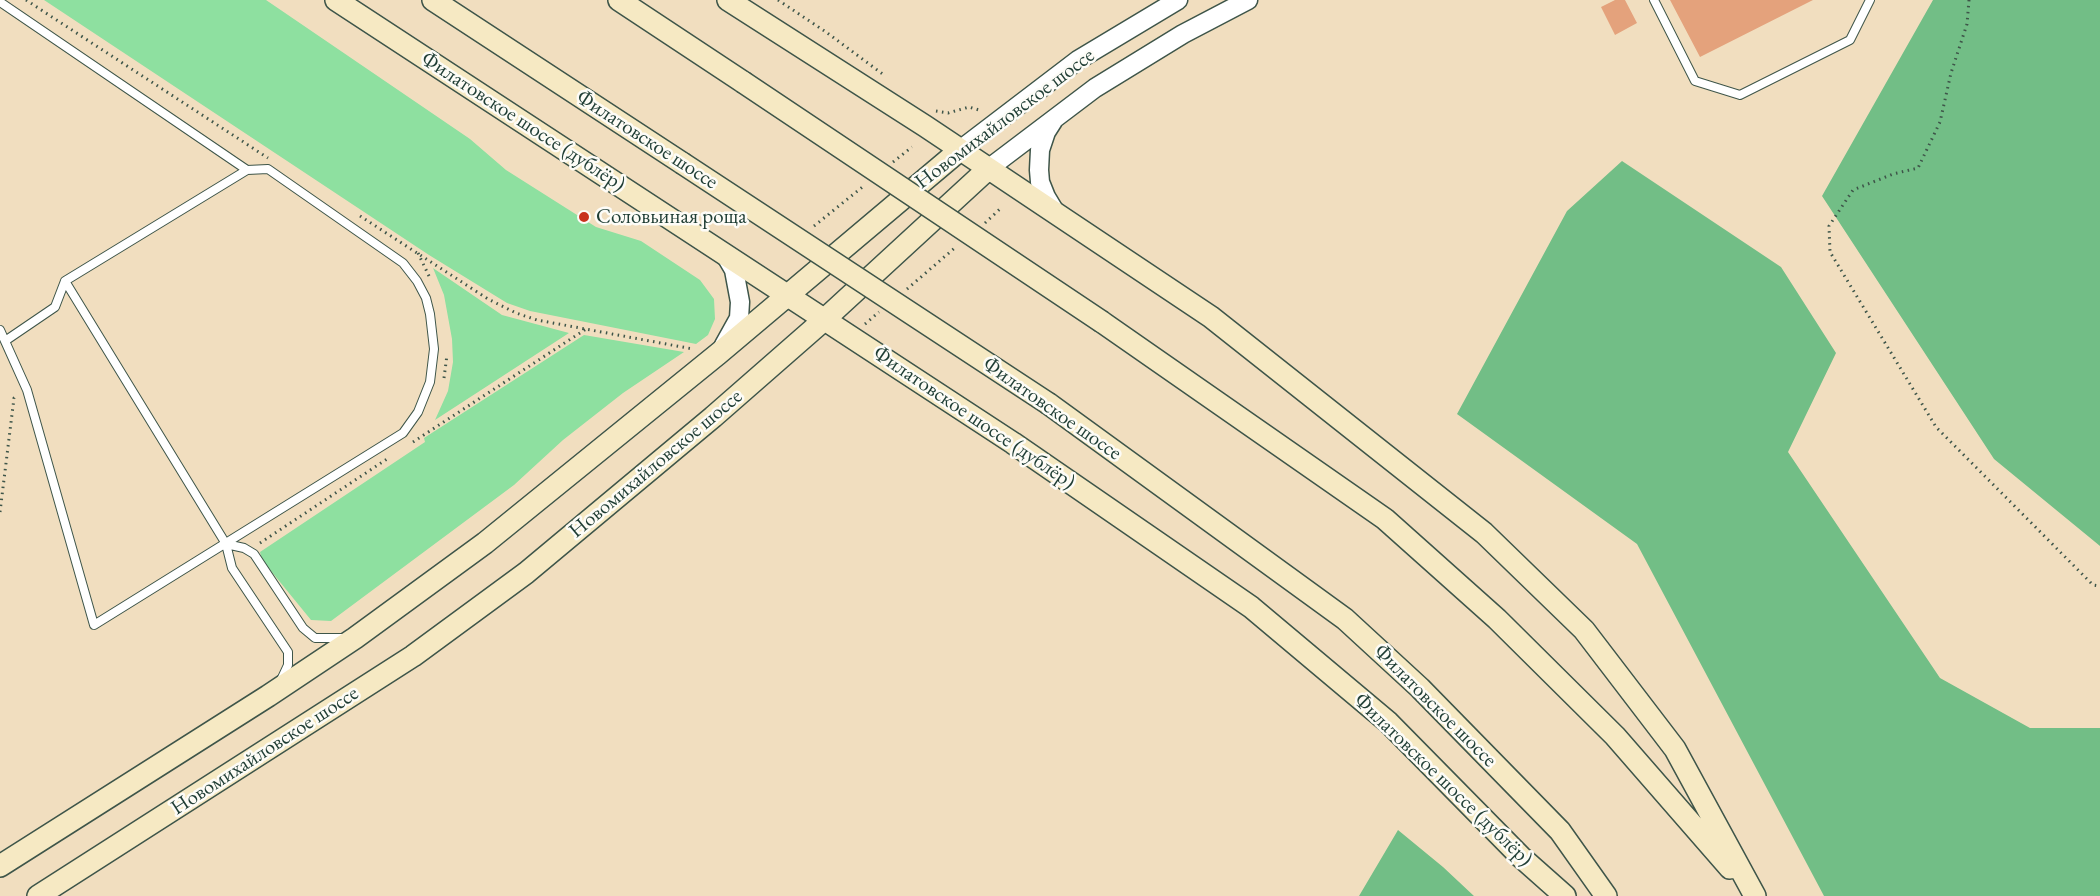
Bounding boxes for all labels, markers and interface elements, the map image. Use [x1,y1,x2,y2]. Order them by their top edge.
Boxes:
street label: Новомихайловское шоссе [910,43,1100,195]
street label: Филатовское шоссе (дублёр) [416,47,630,197]
street label: Филатовское шоссе [572,85,722,195]
place label: Соловьиная роща [596,204,747,230]
marker: Соловьиная роща [577,210,591,224]
street label: Филатовское шоссе (дублёр) [868,341,1080,495]
street label: Филатовское шоссе [978,352,1126,466]
street label: Новомихайловское шоссе [564,384,748,544]
street label: Филатовское шоссе [1368,639,1502,773]
street label: Новомихайловское шоссе [167,681,363,821]
street label: Филатовское шоссе (дублёр) [1349,688,1537,872]

